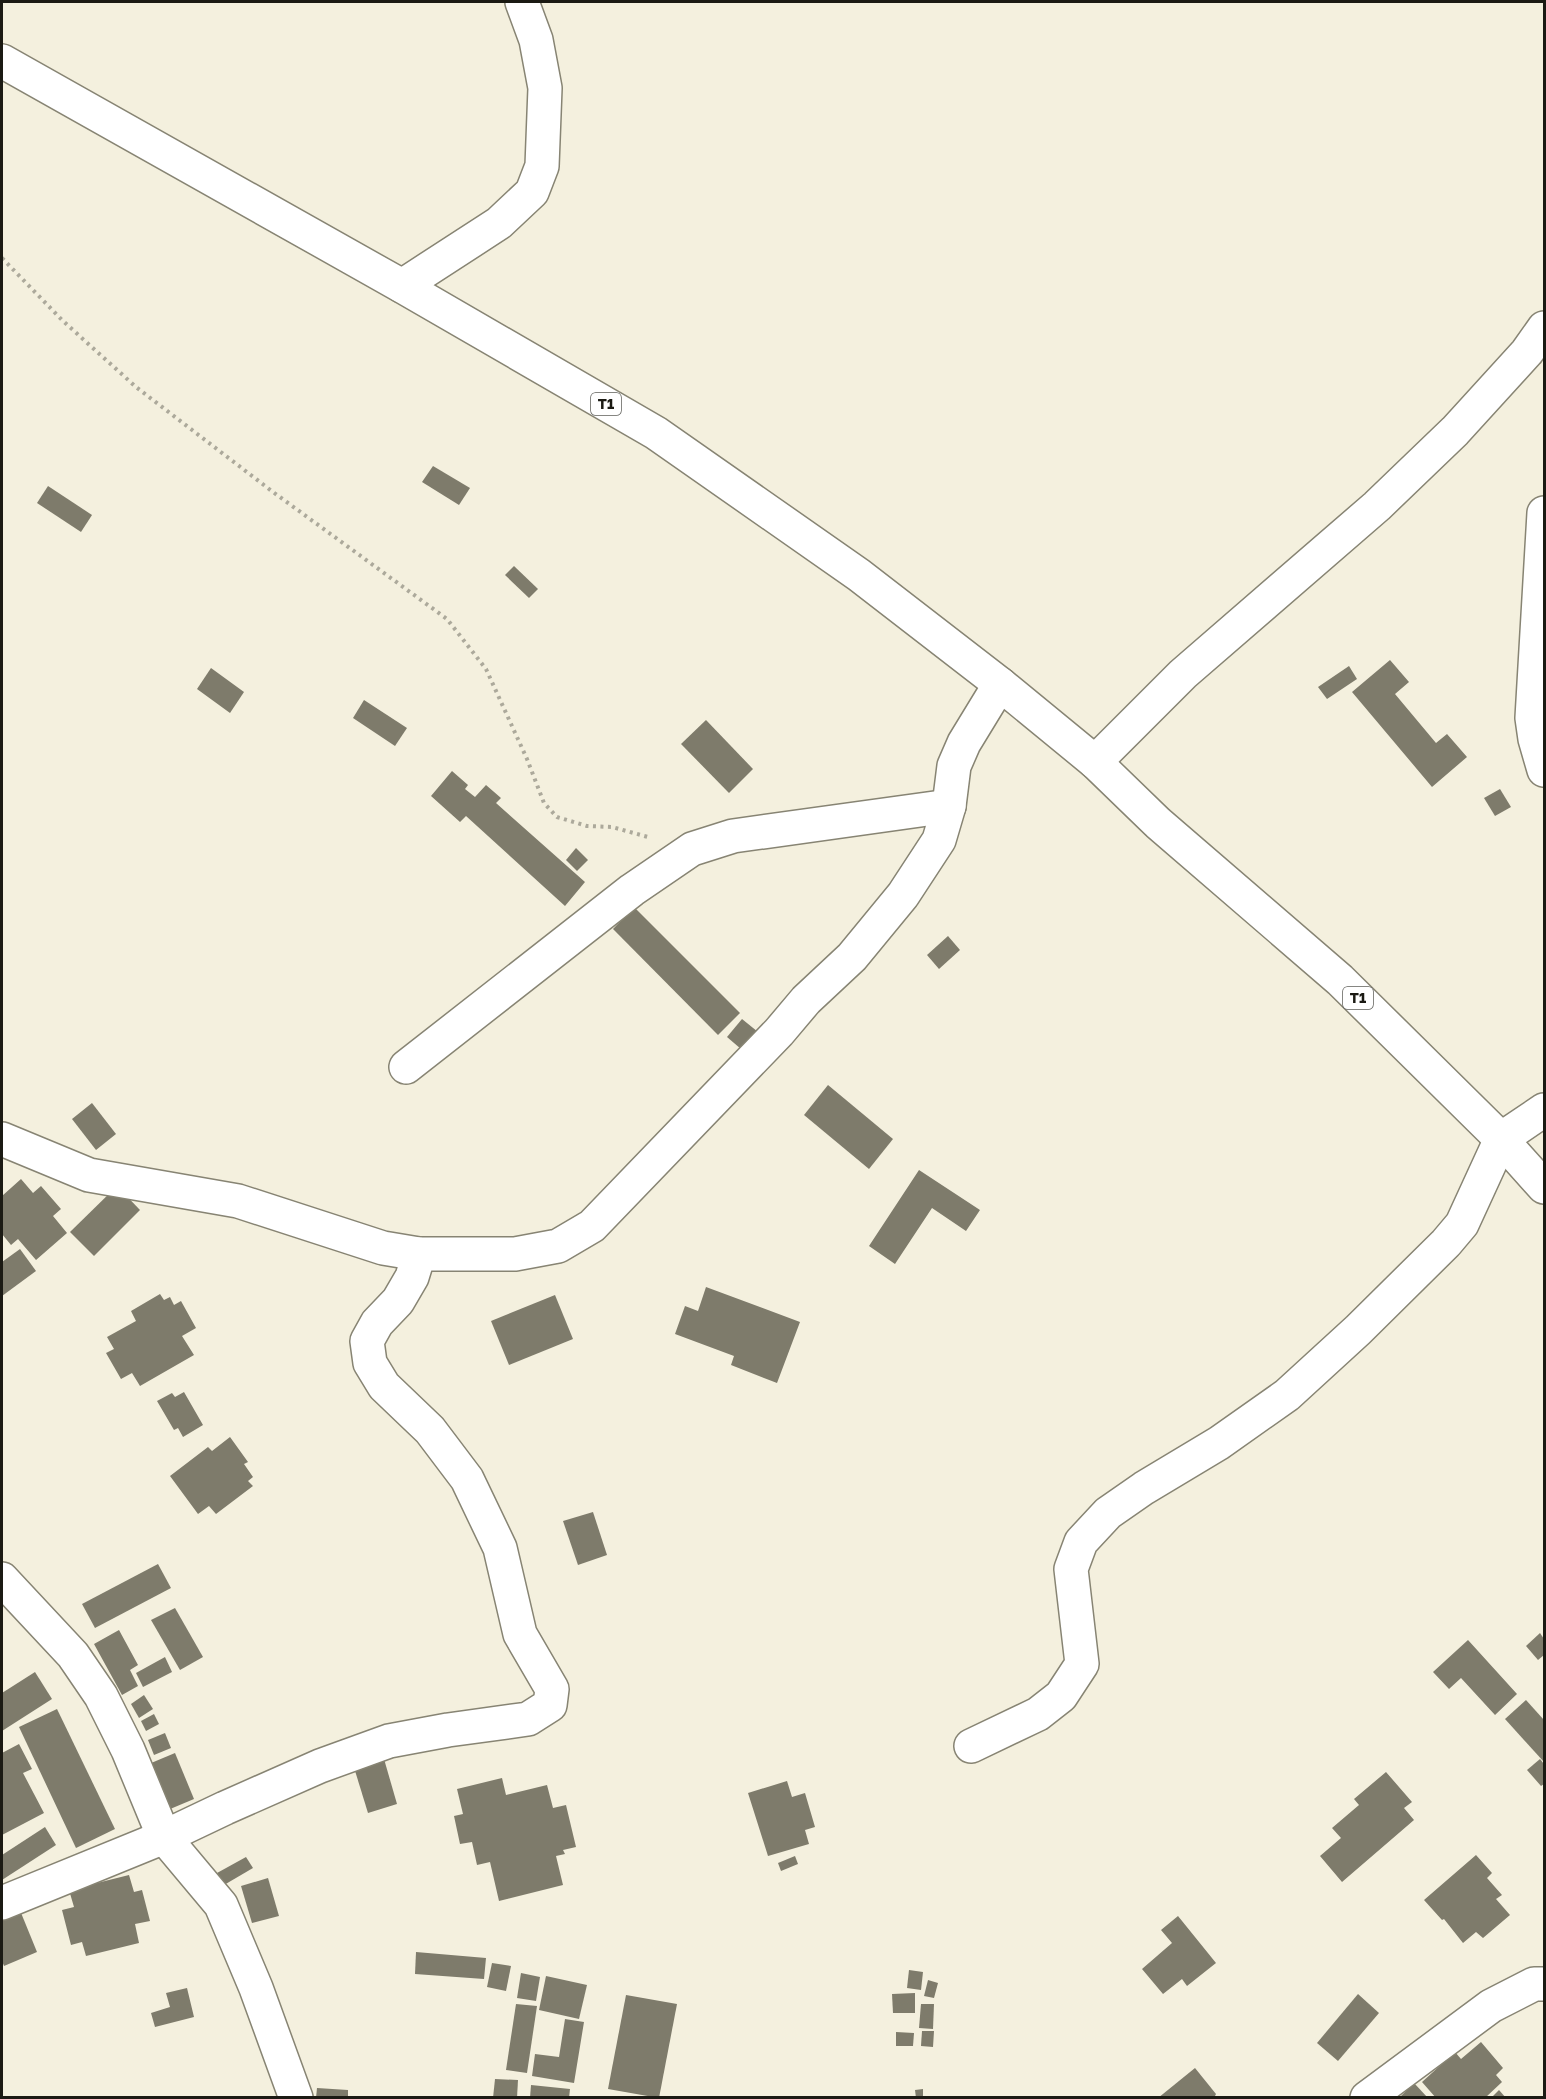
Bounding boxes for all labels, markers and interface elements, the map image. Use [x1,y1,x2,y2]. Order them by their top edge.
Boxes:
road number: T1 [591,393,621,415]
road number: T1 [1343,987,1373,1009]

